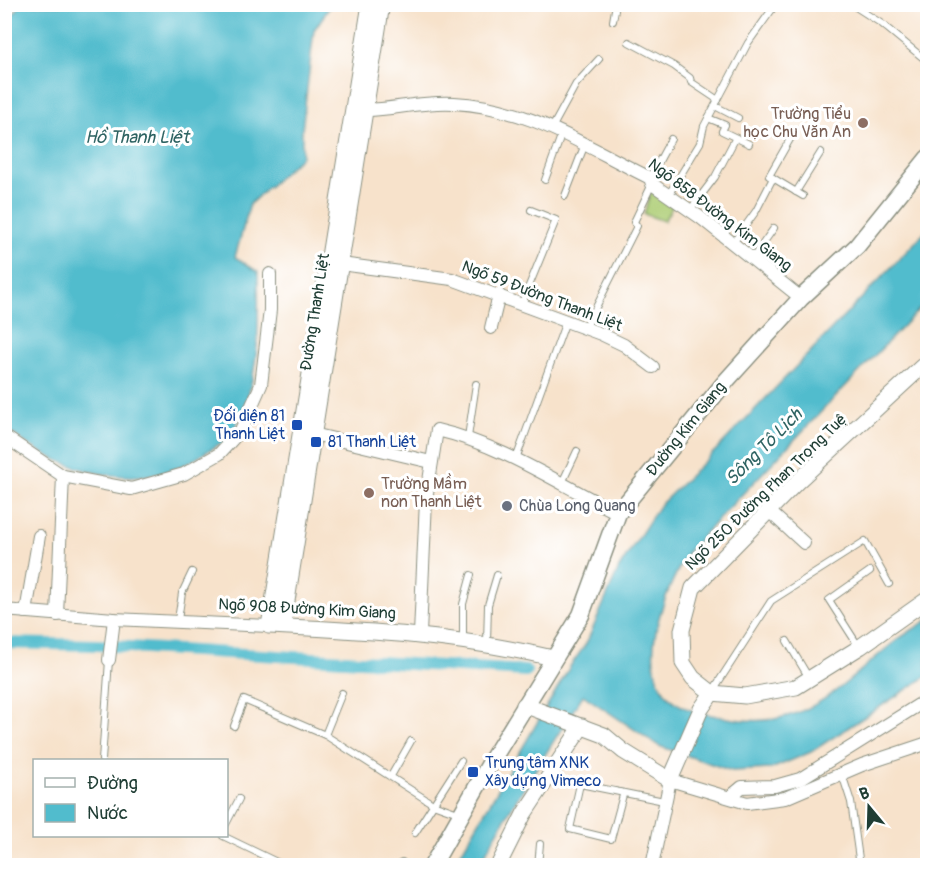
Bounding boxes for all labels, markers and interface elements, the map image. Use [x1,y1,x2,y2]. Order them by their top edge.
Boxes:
place label: Trường Tiểu học Chu Văn An [744,104,851,142]
marker: Trường Tiểu học Chu Văn An [856,116,870,130]
water label: Hồ Thanh Liệt [85,126,191,149]
street label: Ngõ 858 Đường Kim Giang [644,154,796,276]
street label: Đường Thanh Liệt [296,251,334,372]
street label: Ngõ 59 Đường Thanh Liệt [459,256,626,336]
street label: Đường Kim Giang [642,378,730,480]
water label: Sông Tô Lịch [721,403,808,490]
place label: Đối diện 81 Thanh Liệt [213,406,286,444]
street label: Ngõ 250 Đường Phan Trọng Tuệ [681,409,851,575]
marker: Đối diện 81 Thanh Liệt [290,418,304,432]
place label: 81 Thanh Liệt [328,432,417,452]
marker: 81 Thanh Liệt [309,435,323,449]
place label: Trường Mầm non Thanh Liệt [381,473,482,512]
marker: Trường Mầm non Thanh Liệt [362,486,376,500]
place label: Chùa Long Quang [519,496,636,516]
marker: Chùa Long Quang [500,499,514,513]
street label: Ngõ 908 Đường Kim Giang [218,594,396,624]
place label: Trung tâm XNK Xây dựng Vimeco [485,753,601,791]
legend [33,759,228,837]
marker: Trung tâm XNK Xây dựng Vimeco [466,765,480,779]
text: Đường [87,772,138,795]
north arrow [839,777,899,837]
text: B [857,783,872,805]
text: Nước [87,802,128,825]

